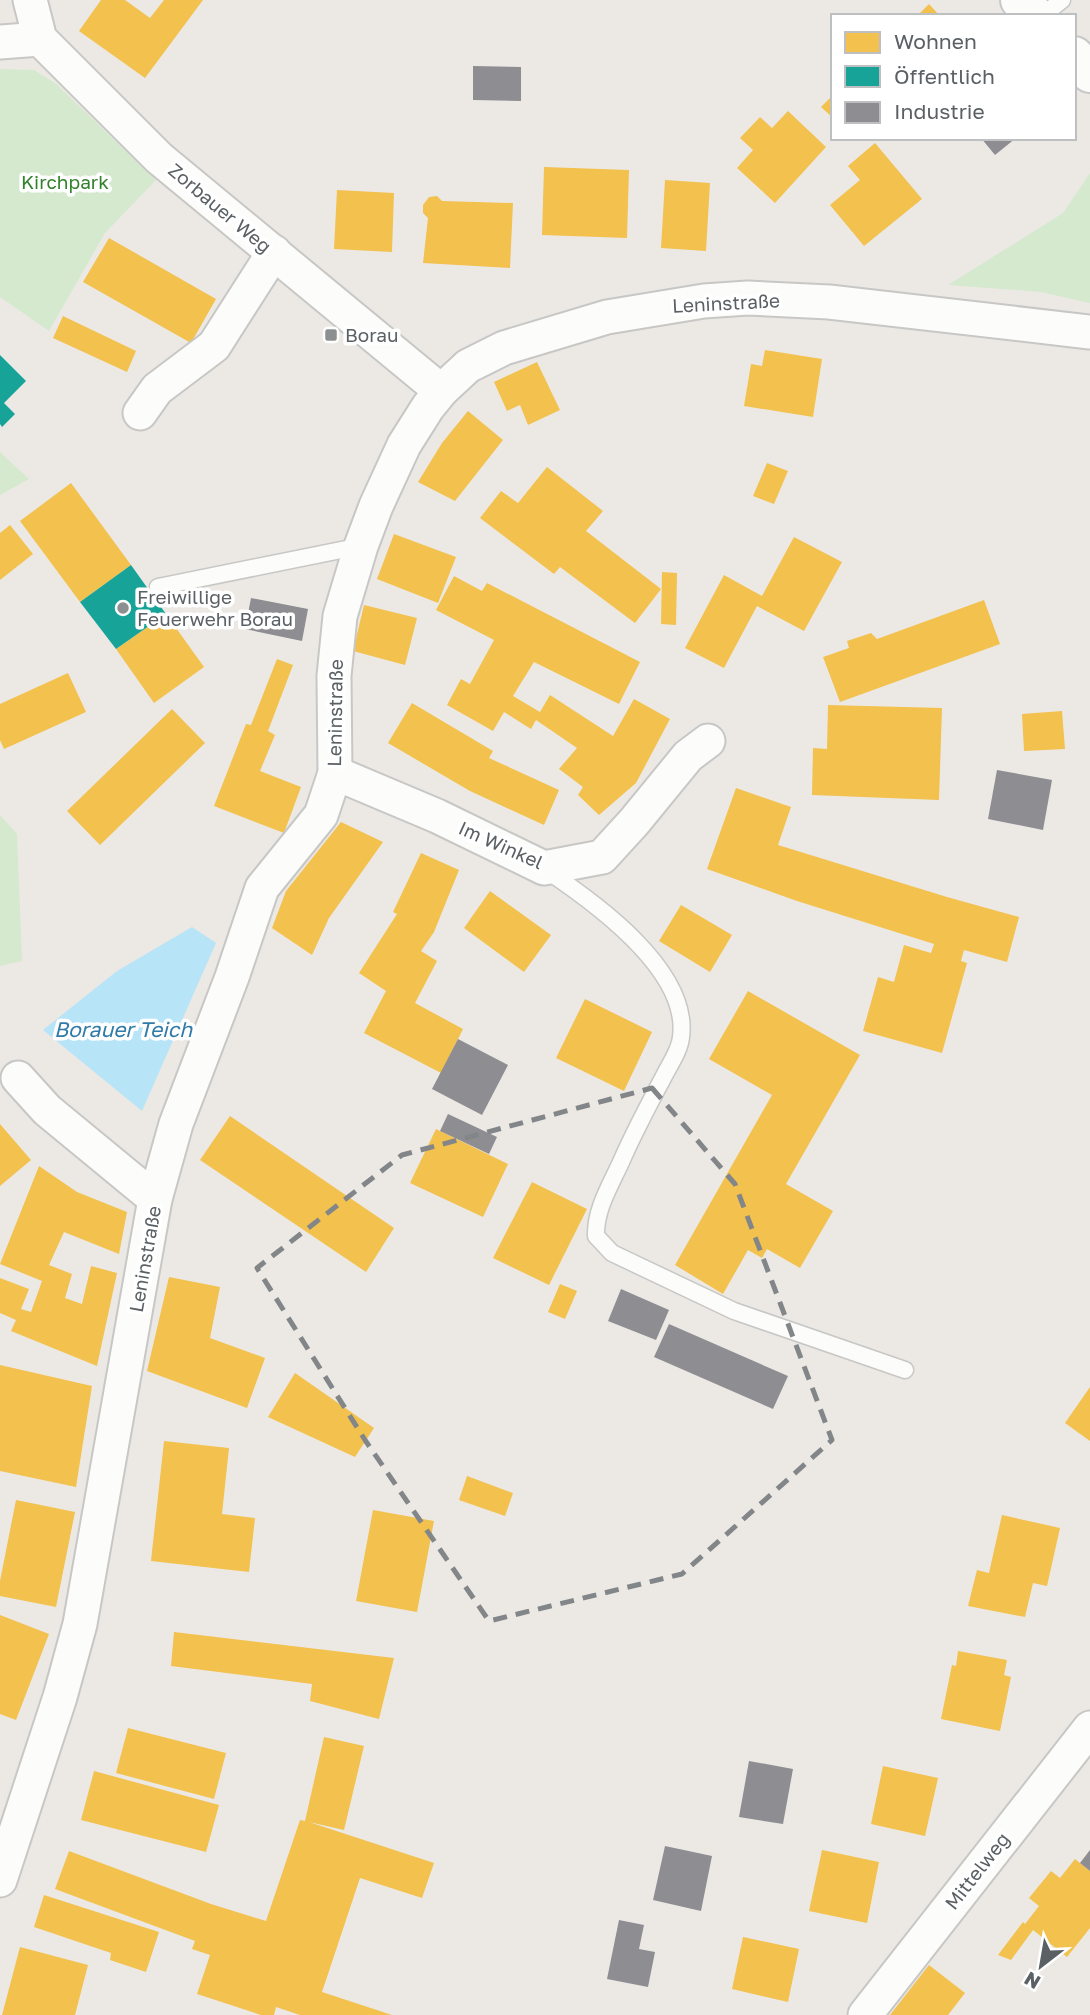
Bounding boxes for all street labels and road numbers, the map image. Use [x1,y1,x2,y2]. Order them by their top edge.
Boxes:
street label: Zorbauer Weg [164,158,276,257]
street label: Leninstraße [672,288,780,317]
street label: Leninstraße [322,659,347,767]
street label: Im Winkel [455,816,547,873]
street label: Leninstraße [124,1204,165,1314]
street label: Mittelweg [939,1828,1014,1914]

